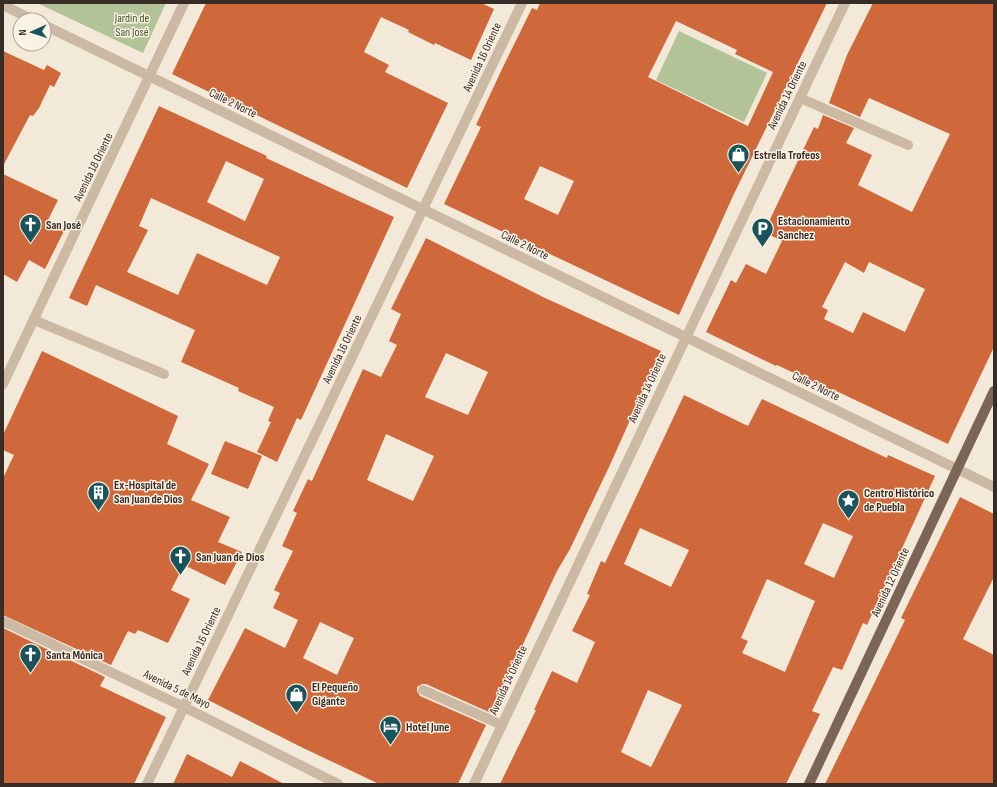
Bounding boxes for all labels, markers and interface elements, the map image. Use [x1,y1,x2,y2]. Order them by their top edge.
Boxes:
park label: Jardín de San José [114,11,149,40]
north arrow [12,12,52,52]
street label: Avenida 16 Oriente [459,20,505,95]
text: N [16,29,29,36]
street label: Avenida 14 Oriente [764,58,811,133]
street label: Calle 2 Norte [206,85,259,122]
street label: Avenida 18 Oriente [70,130,117,205]
shop icon: Estrella Trofeos [725,142,751,175]
place label: Estrella Trofeos [754,148,820,163]
church icon: San José [17,212,43,245]
place label: Estacionamiento Sanchez [778,214,850,243]
parking icon: Estacionamiento Sanchez [750,215,776,248]
place label: San José [46,218,81,233]
street label: Calle 2 Norte [498,227,551,264]
street label: Avenida 16 Oriente [319,312,366,387]
street label: Avenida 14 Oriente [625,351,670,426]
street label: Calle 2 Norte [789,368,842,405]
place label: Ex-Hospital de San Juan de Dios [114,478,183,507]
building icon: Ex-Hospital de San Juan de Dios [85,479,111,512]
place label: Centro Histórico de Puebla [864,486,934,515]
place icon: Centro Histórico de Puebla [835,487,861,520]
church icon: San Juan de Dios [168,544,194,577]
street label: Avenida 12 Oriente [867,545,913,620]
place label: San Juan de Dios [196,550,265,565]
street label: Avenida 16 Oriente [178,604,225,679]
church icon: Santa Mónica [17,642,43,675]
street label: Avenida 14 Oriente [486,643,531,718]
place label: Santa Mónica [46,648,103,663]
street label: Avenida 5 de Mayo [140,666,213,712]
place label: El Pequeño Gigante [312,680,358,709]
shop icon: El Pequeño Gigante [283,681,309,714]
hotel icon: Hotel June [377,714,403,747]
place label: Hotel June [406,720,449,735]

